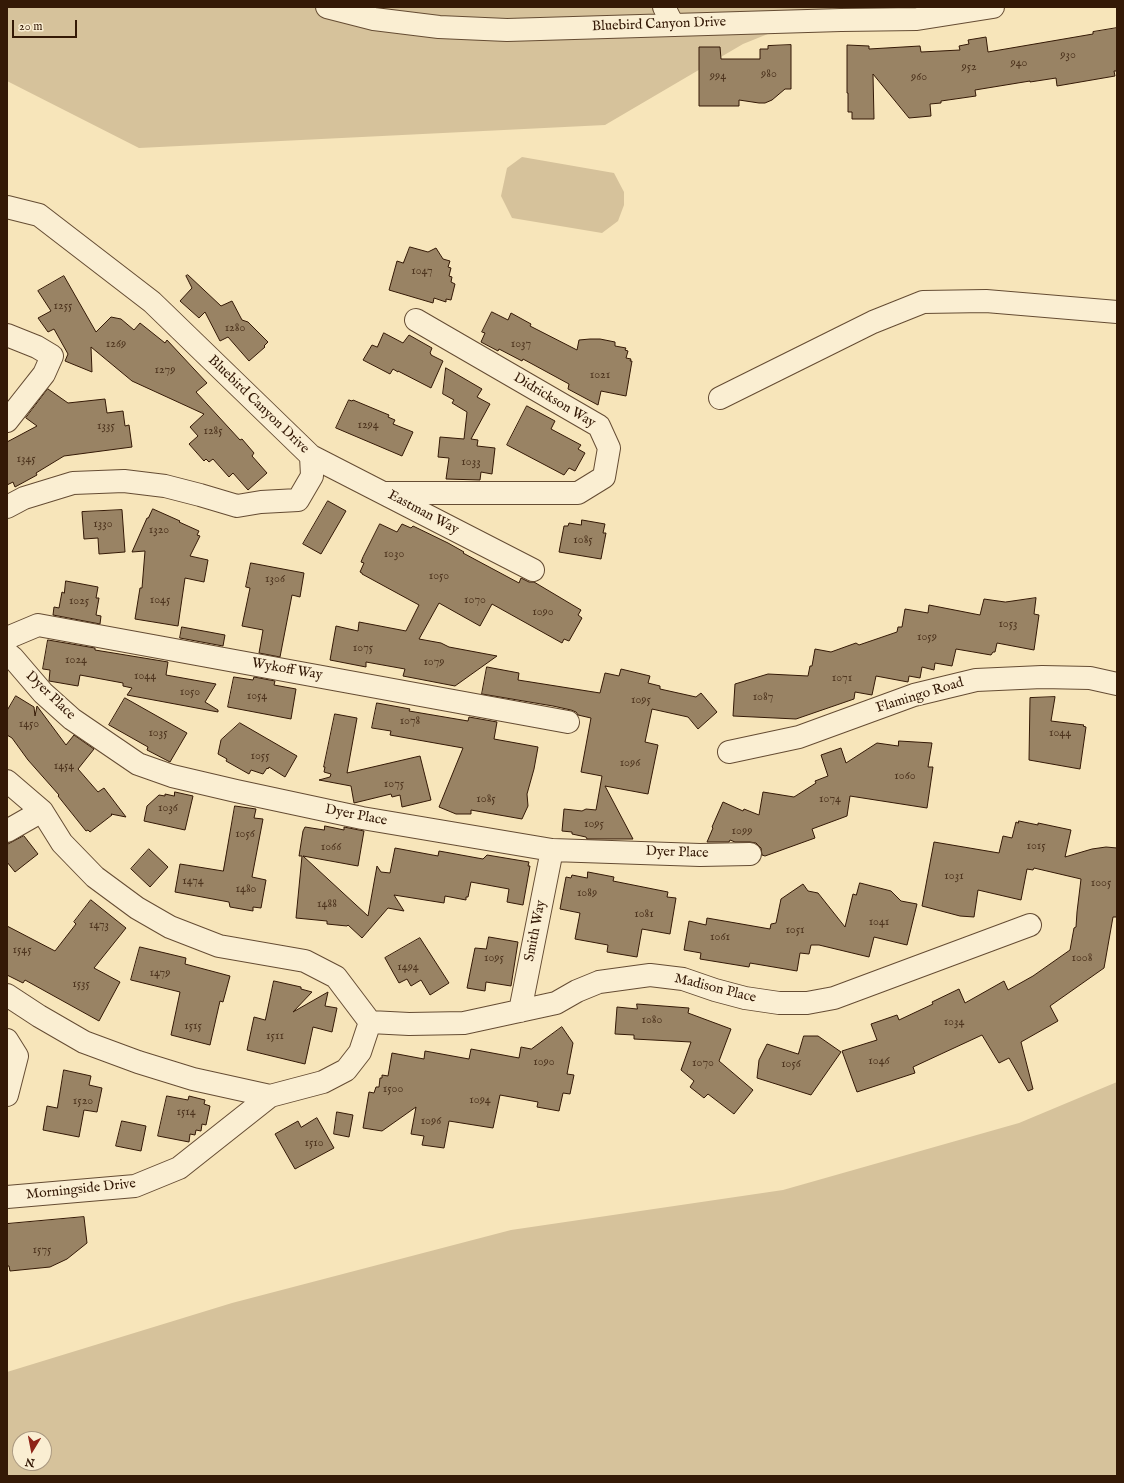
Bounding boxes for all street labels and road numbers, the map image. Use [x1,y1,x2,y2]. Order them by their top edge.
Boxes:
street label: Bluebird Canyon Drive [592,14,726,36]
street label: Bluebird Canyon Drive [204,352,312,458]
street label: Didrickson Way [510,370,598,432]
street label: Eastman Way [385,487,461,539]
street label: Wykoff Way [250,656,324,684]
street label: Dyer Place [22,668,78,724]
street label: Flamingo Road [874,675,966,717]
street label: Dyer Place [323,802,389,830]
street label: Dyer Place [645,844,709,862]
street label: Smith Way [522,899,550,963]
street label: Madison Place [672,971,758,1007]
street label: Morningside Drive [25,1176,137,1204]

